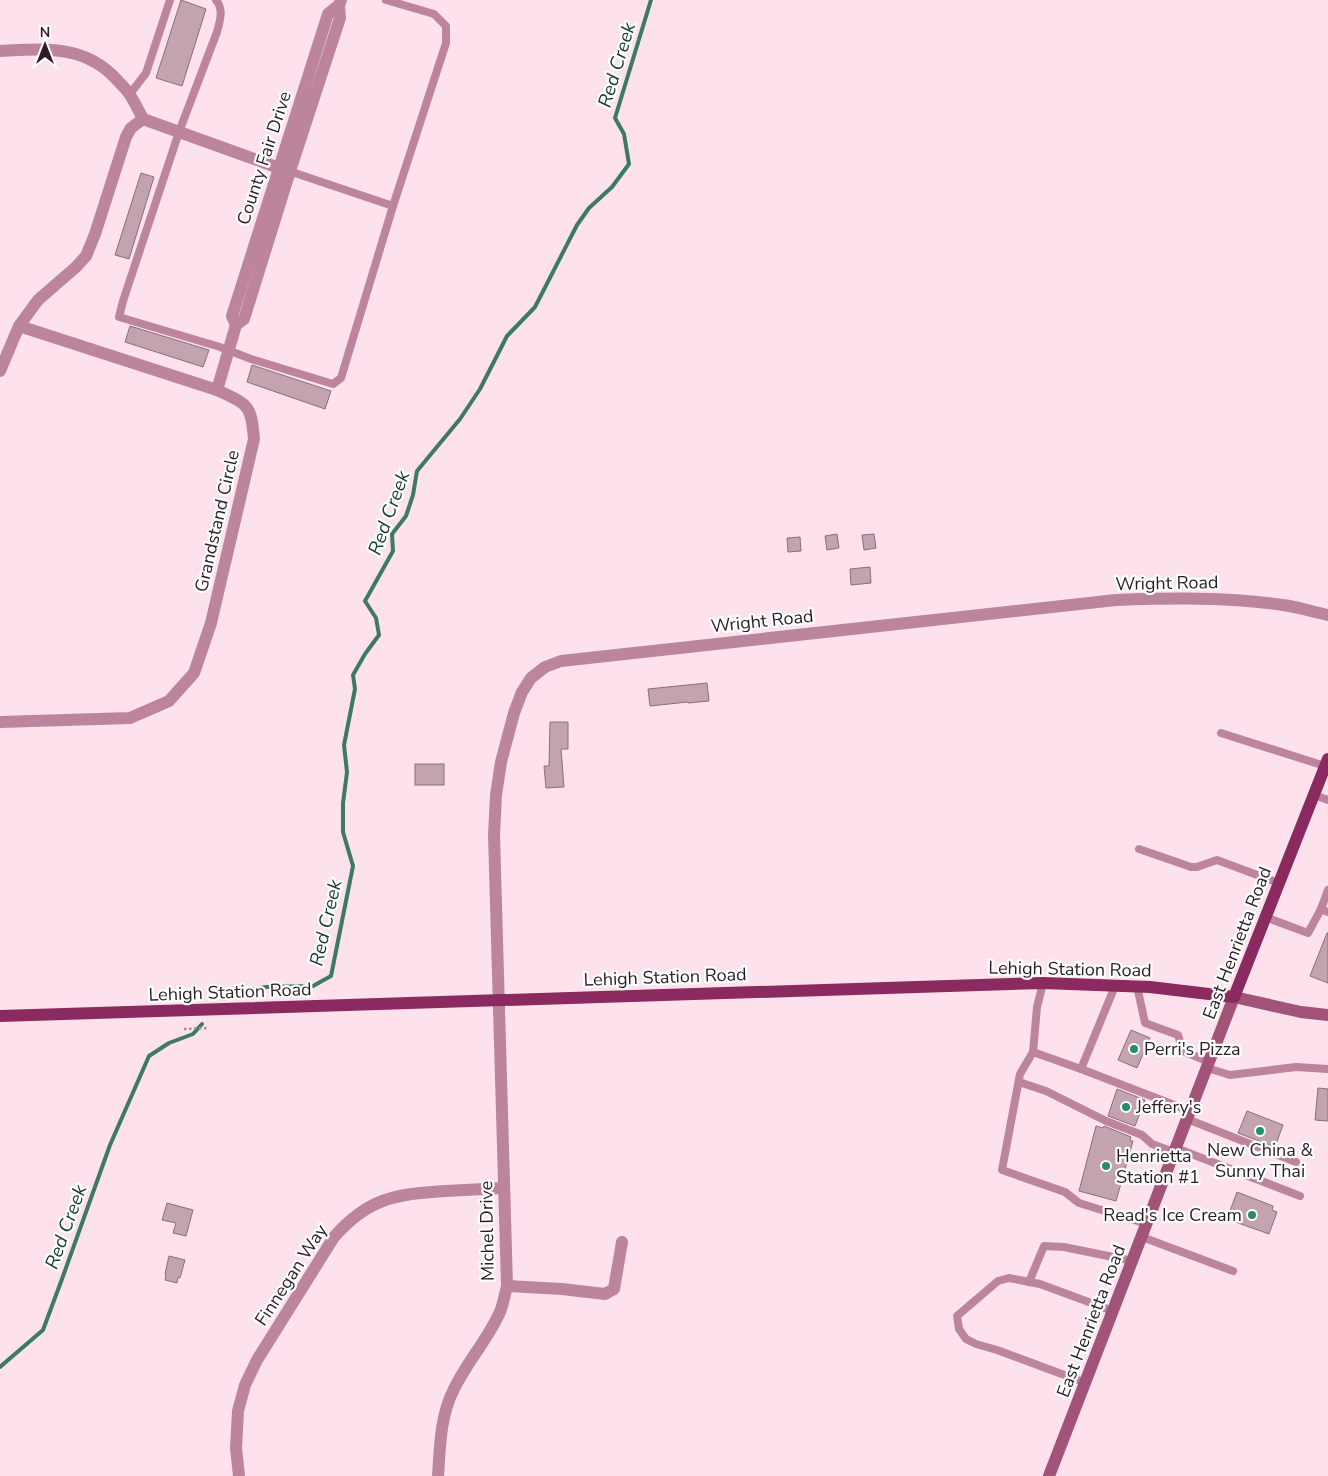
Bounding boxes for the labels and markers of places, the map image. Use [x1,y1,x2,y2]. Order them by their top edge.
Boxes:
place label: Perri's Pizza [1144,1037,1241,1061]
marker: Perri's Pizza [1128,1043,1140,1055]
place label: Jeffery's [1135,1095,1201,1119]
marker: Jeffery's [1120,1101,1132,1113]
marker: New China & Sunny Thai [1254,1125,1266,1137]
place label: New China & Sunny Thai [1207,1138,1313,1183]
place label: Henrietta Station #1 [1116,1144,1200,1189]
marker: Henrietta Station #1 [1100,1160,1112,1172]
place label: Read's Ice Cream [1103,1203,1242,1227]
marker: Read's Ice Cream [1246,1209,1258,1221]

